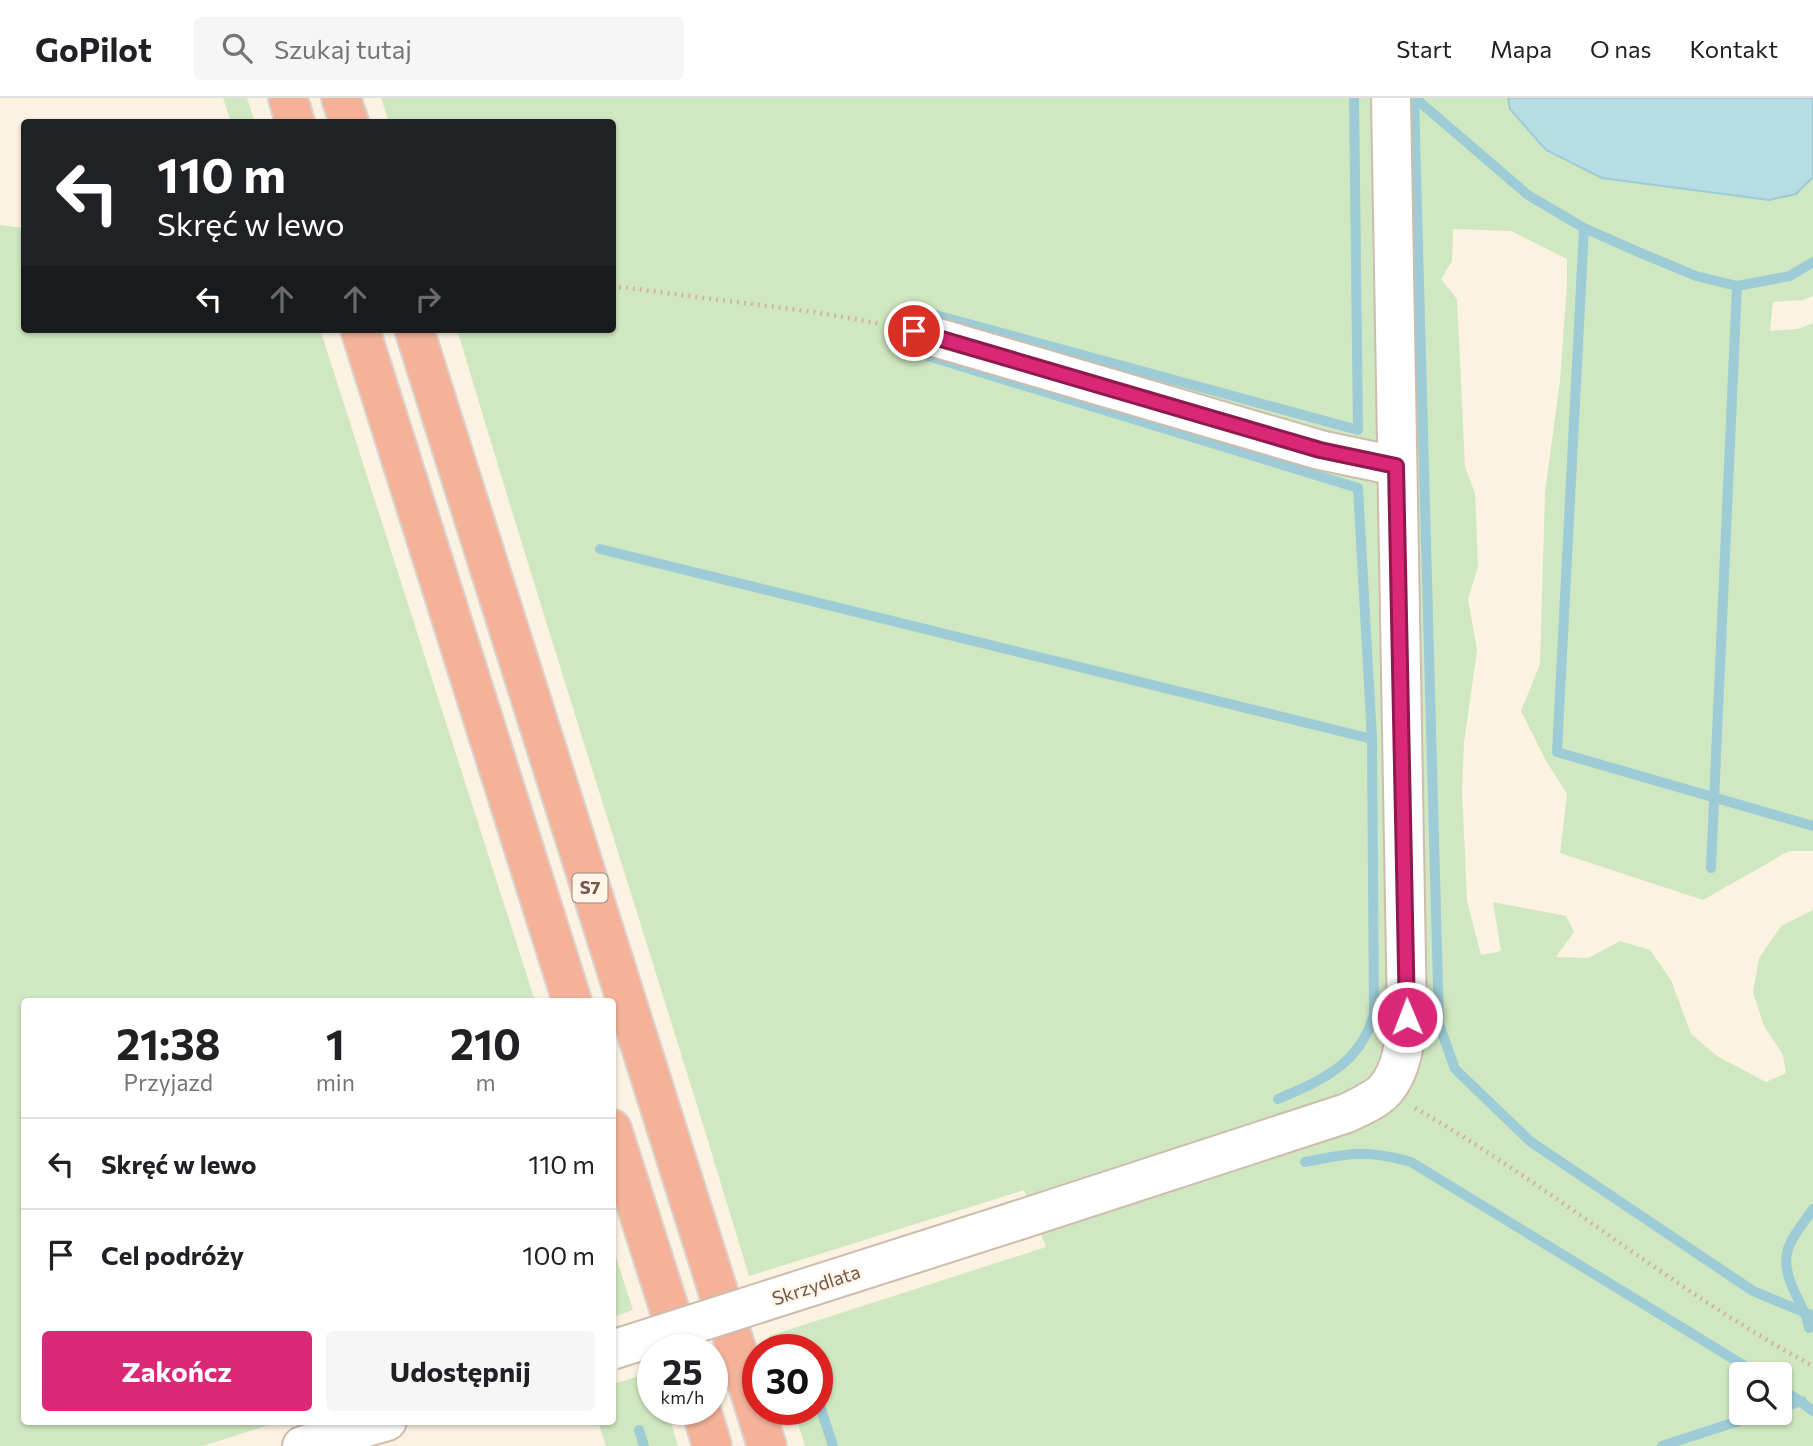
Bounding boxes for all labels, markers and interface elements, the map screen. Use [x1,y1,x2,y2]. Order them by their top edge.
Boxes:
search box [194,17,684,80]
text: GoPilot [35,28,152,69]
icon: search [218,29,256,67]
text: Szukaj tutaj [274,33,412,64]
text: Start [1396,34,1452,63]
text: Mapa [1490,34,1552,63]
text: O nas [1590,34,1651,63]
text: Kontakt [1689,34,1778,63]
text: 110 m [157,143,286,203]
icon: left [42,147,133,238]
text: Skręć w lewo [157,203,345,243]
icon: left [190,280,228,318]
icon: ahead [263,280,301,318]
icon: ahead [336,280,374,318]
icon: right [409,280,447,318]
pin [884,301,944,361]
icon: arrive [895,312,933,350]
road number: S7 [572,874,608,902]
position arrow [1370,980,1444,1054]
text: 21:38 [116,1017,221,1069]
text: 1 [326,1017,345,1069]
text: 210 [450,1017,521,1069]
text: Przyjazd [124,1068,213,1096]
text: min [316,1068,355,1096]
text: m [475,1068,495,1096]
icon: left [42,1145,80,1183]
text: Skręć w lewo [101,1148,257,1179]
text: 110 m [528,1148,595,1179]
icon: arrive [42,1236,80,1274]
text: Cel podróży [101,1239,244,1270]
text: 100 m [522,1239,595,1270]
street label: Skrzydlata [769,1259,863,1310]
button: Zakończ [42,1331,312,1411]
button: Udostępnij [326,1331,595,1411]
speed limit sign: 30 [742,1334,833,1425]
text: 25 [662,1349,703,1392]
map controls [1729,1362,1792,1425]
button: search [1729,1362,1792,1425]
text: km/h [661,1386,704,1408]

